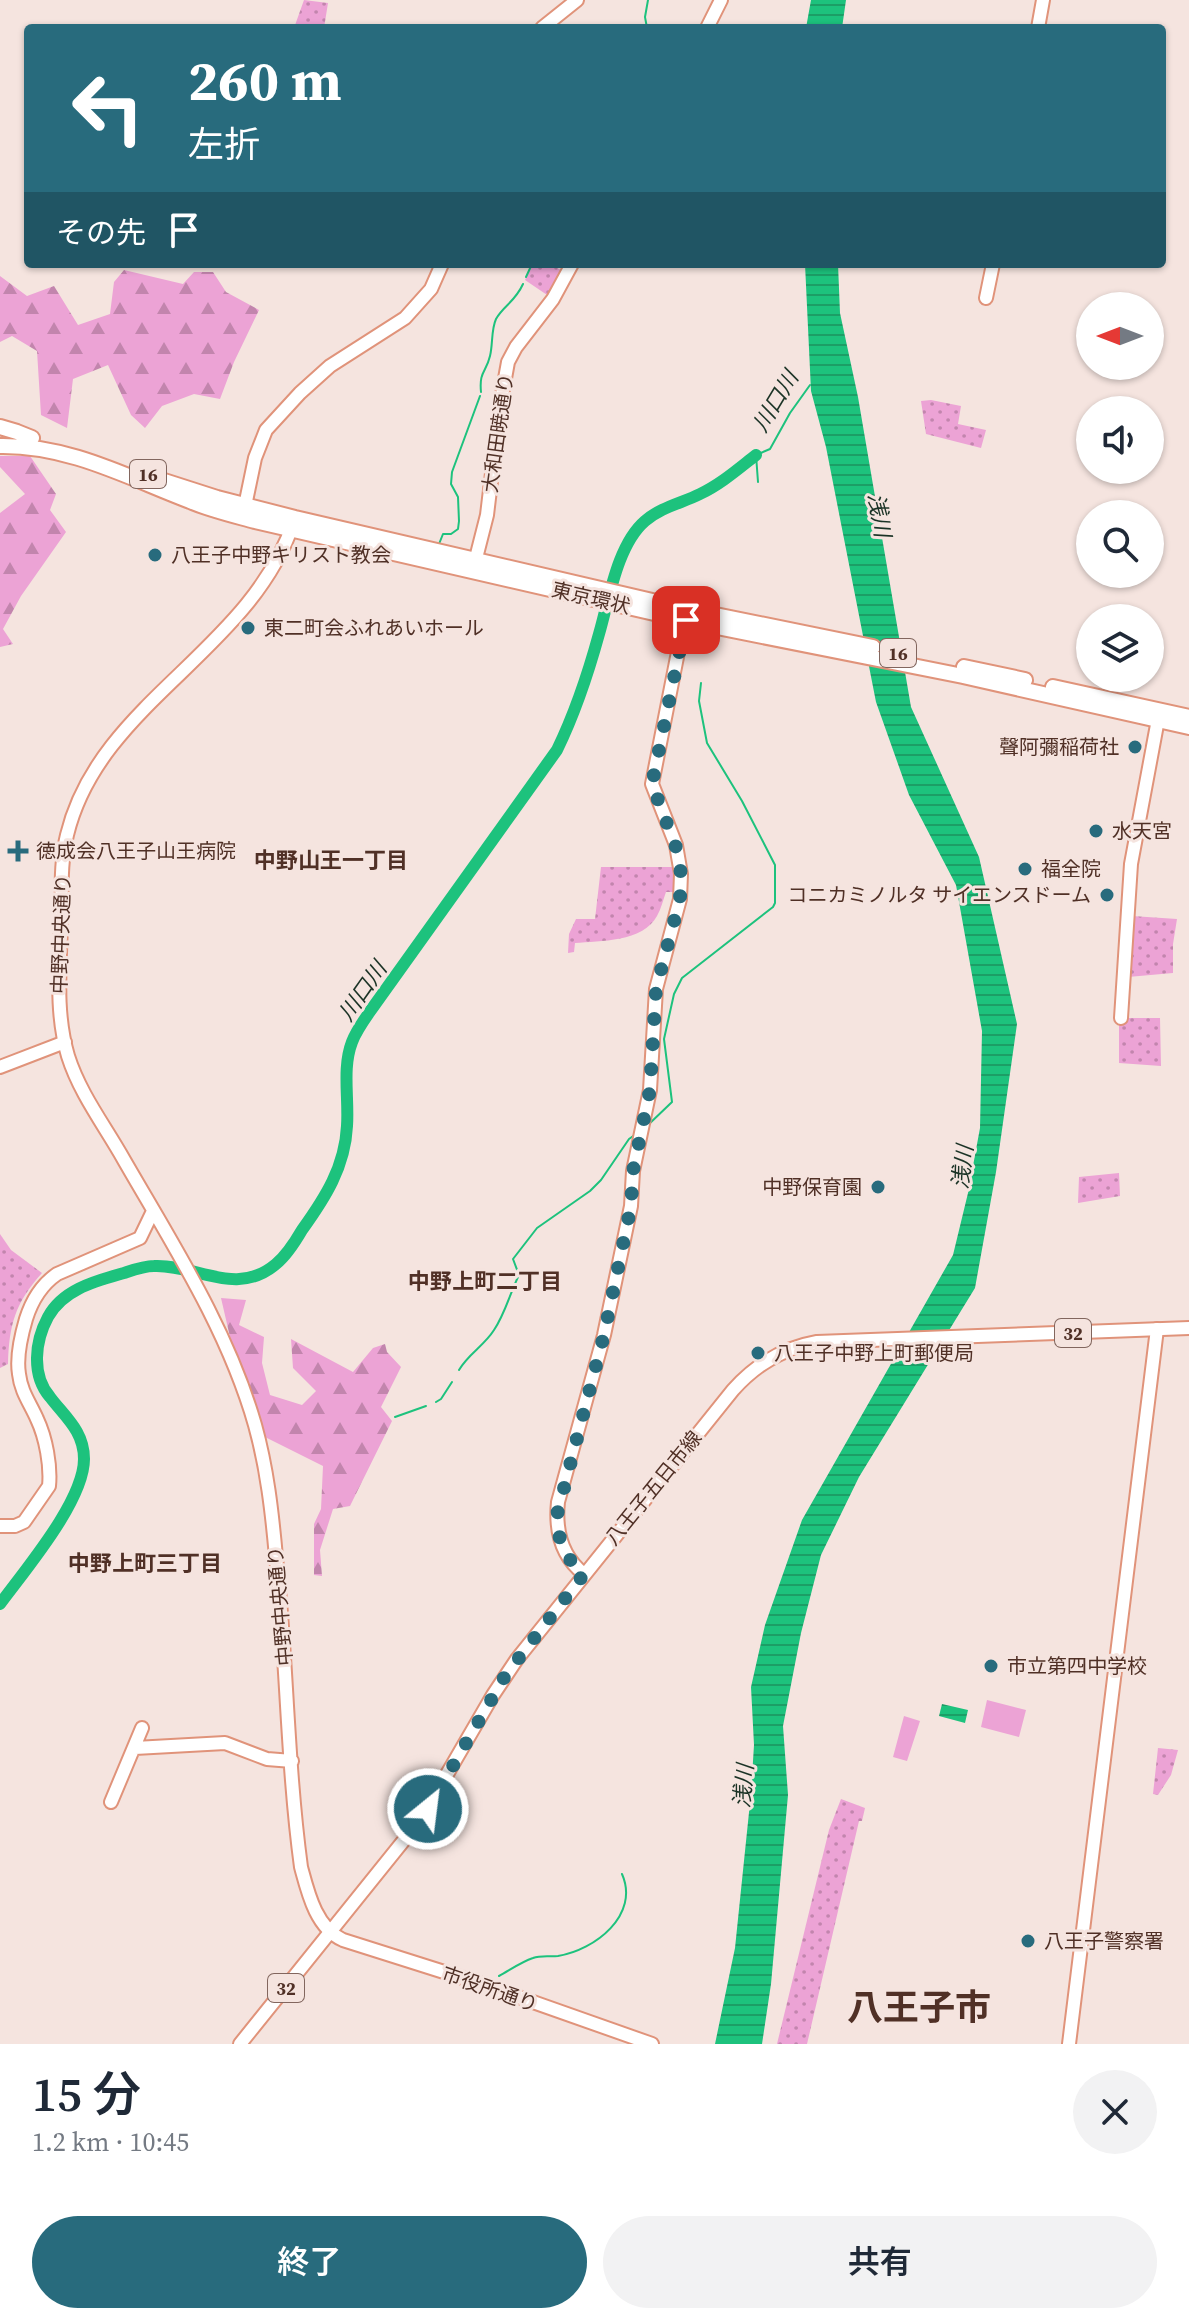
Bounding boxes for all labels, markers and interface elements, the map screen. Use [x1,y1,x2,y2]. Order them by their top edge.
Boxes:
text: 260 m [188,42,342,119]
icon: left [56,56,160,160]
text: 左折 [188,120,260,169]
icon: arrive [162,208,206,252]
text: その先 [56,212,146,253]
north arrow [1076,292,1164,380]
map controls [1076,292,1164,692]
water label: 川口川 [745,363,806,437]
street label: 大和田暁通り [476,372,520,494]
button: sound [1076,396,1164,484]
road number: 16 [130,460,166,488]
water label: 浅川 [861,491,899,541]
button: search [1076,500,1164,588]
place label: 八王子中野キリスト教会 [171,541,391,569]
marker: 八王子中野キリスト教会 [146,546,164,564]
street label: 東京環状 [549,575,633,621]
pin [652,586,720,654]
icon: arrive [664,598,708,642]
button: layers [1076,604,1164,692]
place label: 東二町会ふれあいホール [264,614,484,642]
marker: 東二町会ふれあいホール [239,619,257,637]
road number: 16 [880,639,916,667]
place label: 聲阿彌稲荷社 [999,733,1119,761]
marker: 聲阿彌稲荷社 [1126,738,1144,756]
place label: 水天宮 [1112,817,1172,845]
marker: 水天宮 [1087,822,1105,840]
place label: 徳成会八王子山王病院 [36,837,236,865]
marker: 徳成会八王子山王病院 [7,840,29,862]
district label: 中野山王一丁目 [254,845,408,875]
place label: 福全院 [1041,855,1101,883]
marker: 福全院 [1016,860,1034,878]
street label: 中野中央通り [45,874,77,994]
place label: コニカミノルタ サイエンスドーム [788,881,1091,909]
marker: コニカミノルタ サイエンスドーム [1098,886,1116,904]
water label: 川口川 [331,954,394,1027]
water label: 浅川 [944,1141,980,1191]
place label: 中野保育園 [762,1173,862,1201]
marker: 中野保育園 [869,1178,887,1196]
district label: 中野上町二丁目 [408,1266,562,1296]
road number: 32 [1055,1319,1091,1347]
place label: 八王子中野上町郵便局 [774,1339,974,1367]
marker: 八王子中野上町郵便局 [749,1344,767,1362]
street label: 八王子五日市線 [598,1425,708,1551]
street label: 中野中央通り [261,1545,299,1667]
district label: 中野上町三丁目 [68,1548,222,1578]
place label: 市立第四中学校 [1007,1652,1147,1680]
marker: 市立第四中学校 [982,1657,1000,1675]
water label: 浅川 [726,1761,760,1809]
position arrow [386,1767,470,1851]
place label: 八王子警察署 [1044,1927,1164,1955]
marker: 八王子警察署 [1019,1932,1037,1950]
street label: 市役所通り [438,1959,542,2019]
road number: 32 [268,1974,304,2002]
district label: 八王子市 [847,1983,991,2032]
text: 15 分 [32,2061,141,2127]
button: close [1073,2070,1157,2154]
text: 1.2 km · 10:45 [32,2124,189,2160]
button: 終了 [32,2216,587,2308]
button: 共有 [603,2216,1157,2308]

